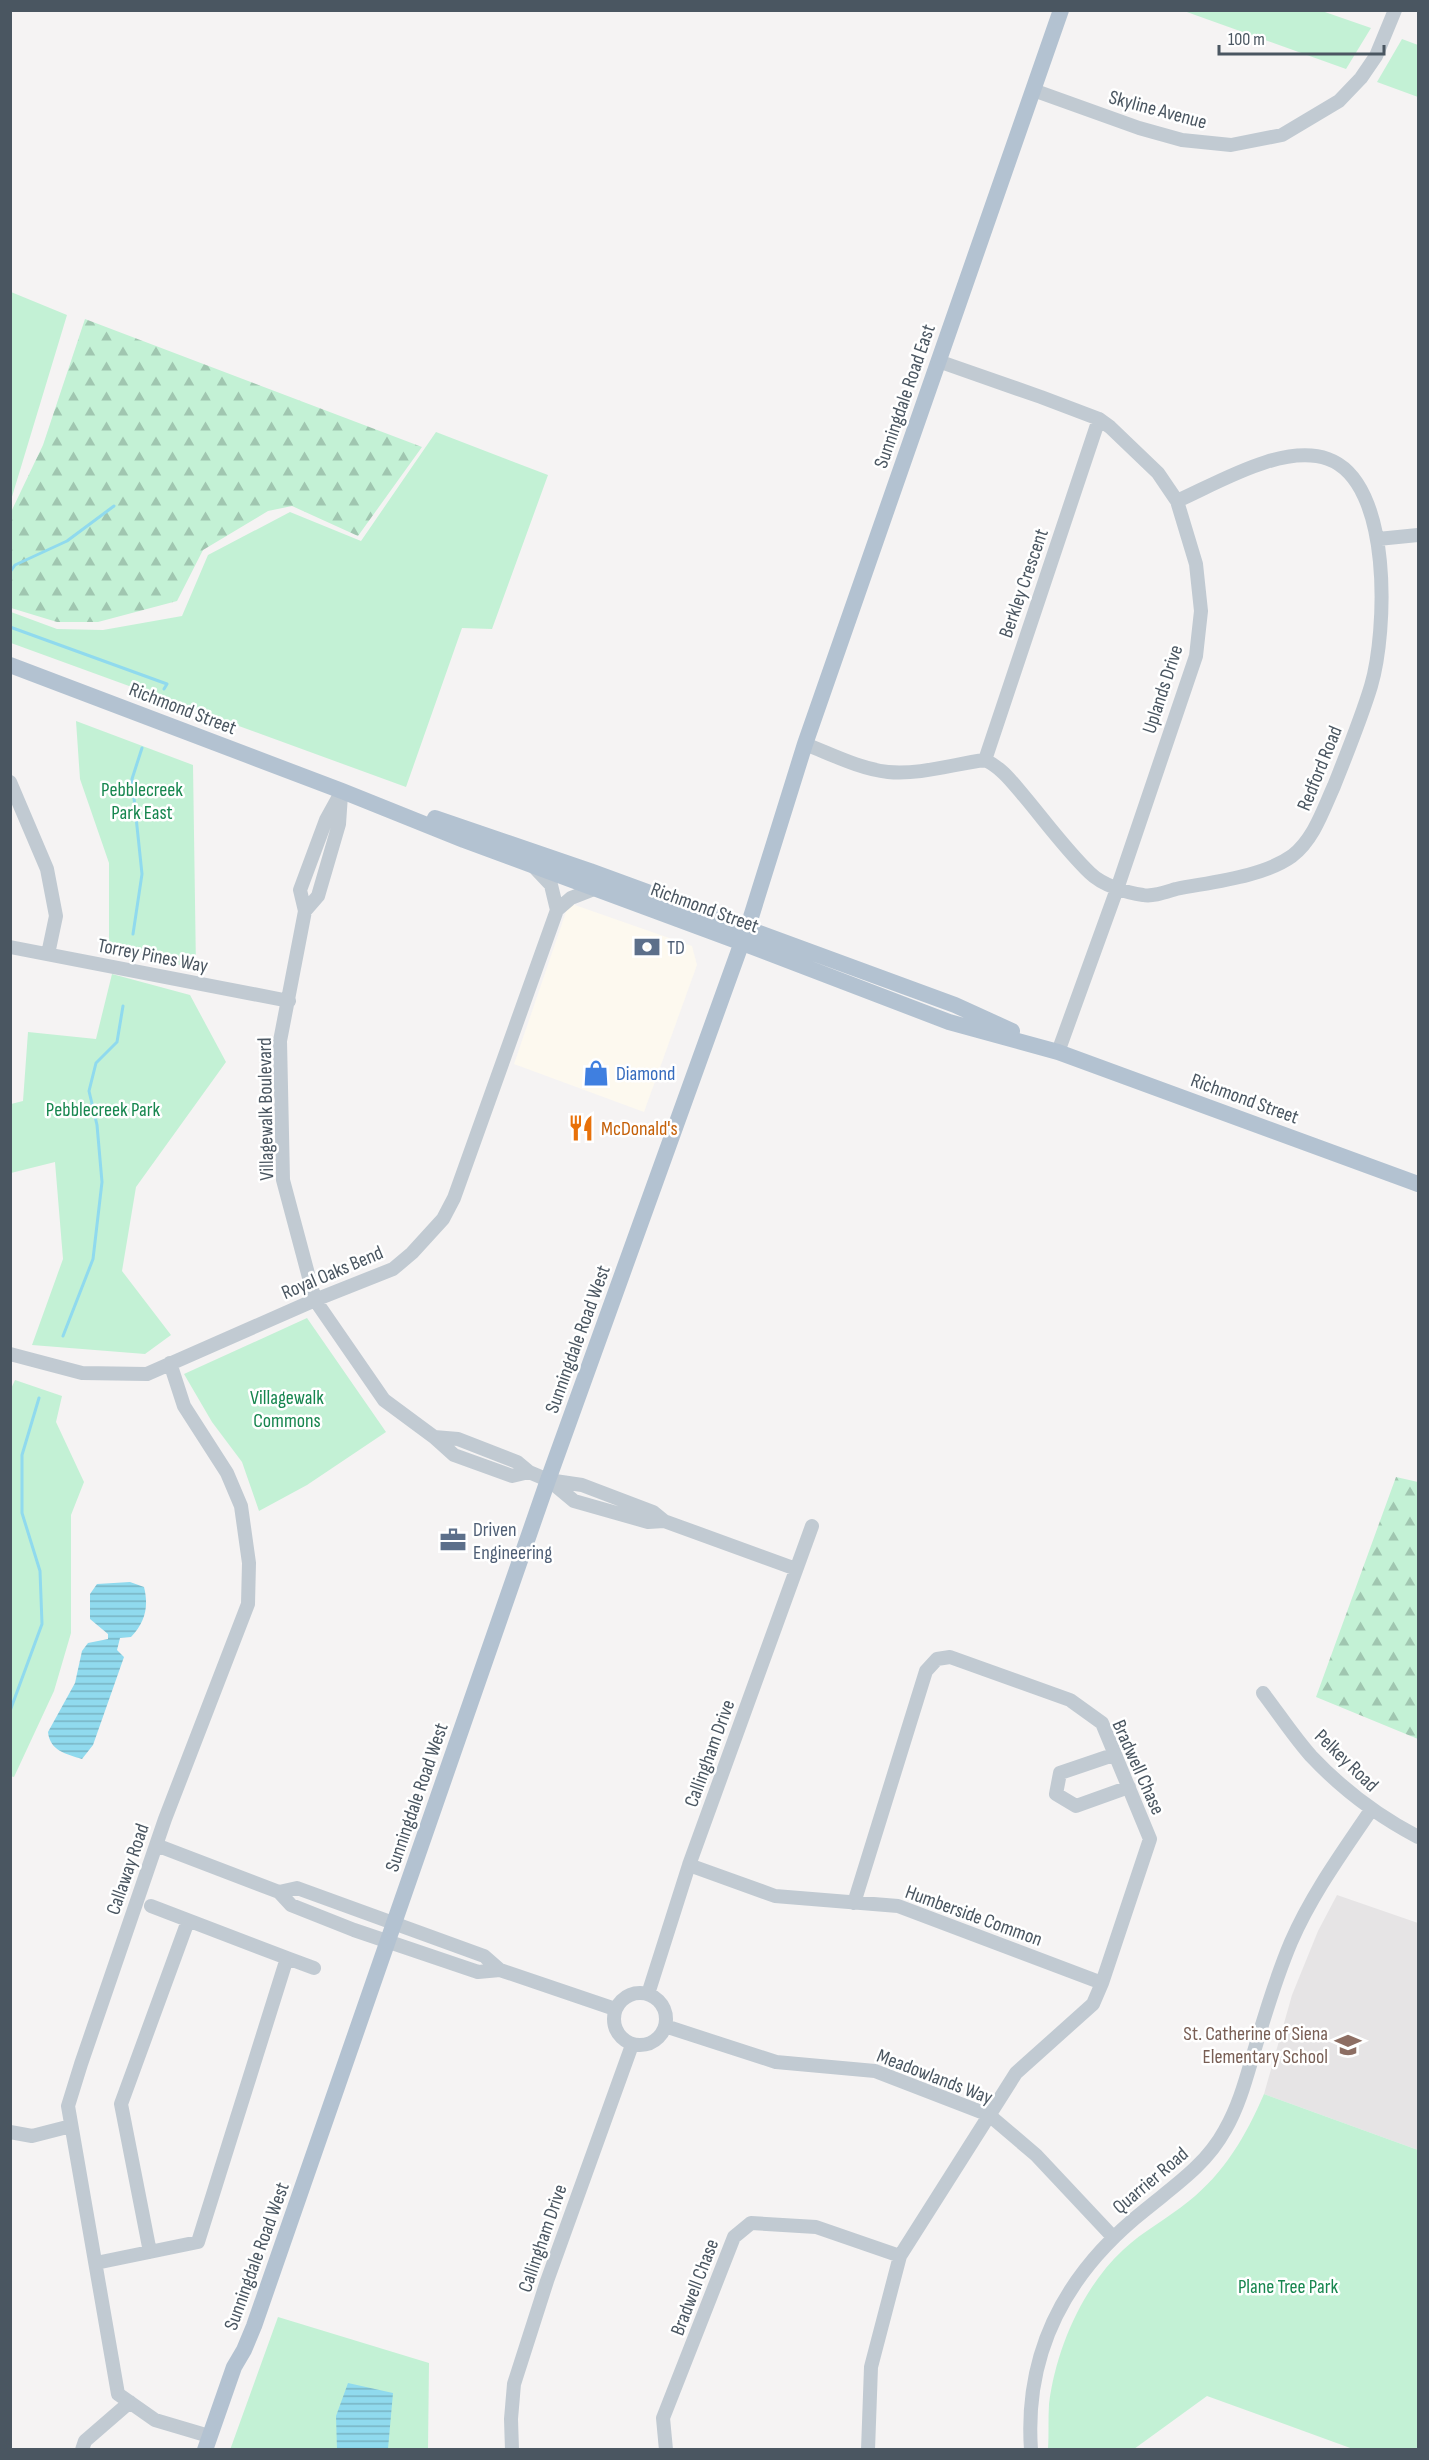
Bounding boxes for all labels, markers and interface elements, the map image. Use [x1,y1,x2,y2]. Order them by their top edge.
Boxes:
scale bar [1219,18,1384,56]
text: 100 m [1228,29,1265,50]
street label: Skyline Avenue [1106,85,1209,135]
street label: Sunningdale Road East [869,321,941,471]
street label: Berkley Crescent [994,526,1054,641]
street label: Uplands Drive [1137,642,1189,737]
street label: Richmond Street [126,677,240,740]
street label: Redford Road [1292,722,1348,814]
park label: Pebblecreek Park East [101,778,183,825]
street label: Richmond Street [647,877,762,939]
bank icon: TD [632,932,662,962]
street label: Torrey Pines Way [96,934,210,978]
place label: TD [667,936,685,960]
street label: Villagewalk Boulevard [253,1037,279,1181]
shop icon: Diamond [581,1058,611,1088]
place label: Diamond [616,1062,675,1086]
street label: Richmond Street [1187,1068,1302,1130]
park label: Pebblecreek Park [46,1098,160,1122]
restaurant icon: McDonald's [566,1113,596,1143]
place label: McDonald's [601,1117,678,1141]
street label: Royal Oaks Bend [278,1241,387,1305]
street label: Sunningdale Road West [540,1262,616,1417]
park label: Villagewalk Commons [250,1386,324,1433]
place label: Driven Engineering [473,1518,552,1565]
office icon: Driven Engineering [438,1525,468,1555]
street label: Callingham Drive [679,1696,740,1810]
street label: Bradwell Chase [1107,1716,1170,1819]
street label: Sunningdale Road West [380,1720,454,1875]
street label: Pelkey Road [1309,1724,1383,1797]
street label: Callaway Road [101,1821,155,1918]
street label: Humberside Common [902,1880,1045,1952]
place label: St. Catherine of Siena Elementary School [1183,2022,1328,2069]
school or university icon: St. Catherine of Siena Elementary School [1333,2030,1363,2060]
street label: Meadowlands Way [873,2044,996,2110]
street label: Quarrier Road [1108,2142,1193,2219]
street label: Sunningdale Road West [219,2179,295,2334]
street label: Callingham Drive [513,2181,573,2295]
street label: Bradwell Chase [666,2236,724,2339]
park label: Plane Tree Park [1238,2275,1338,2299]

